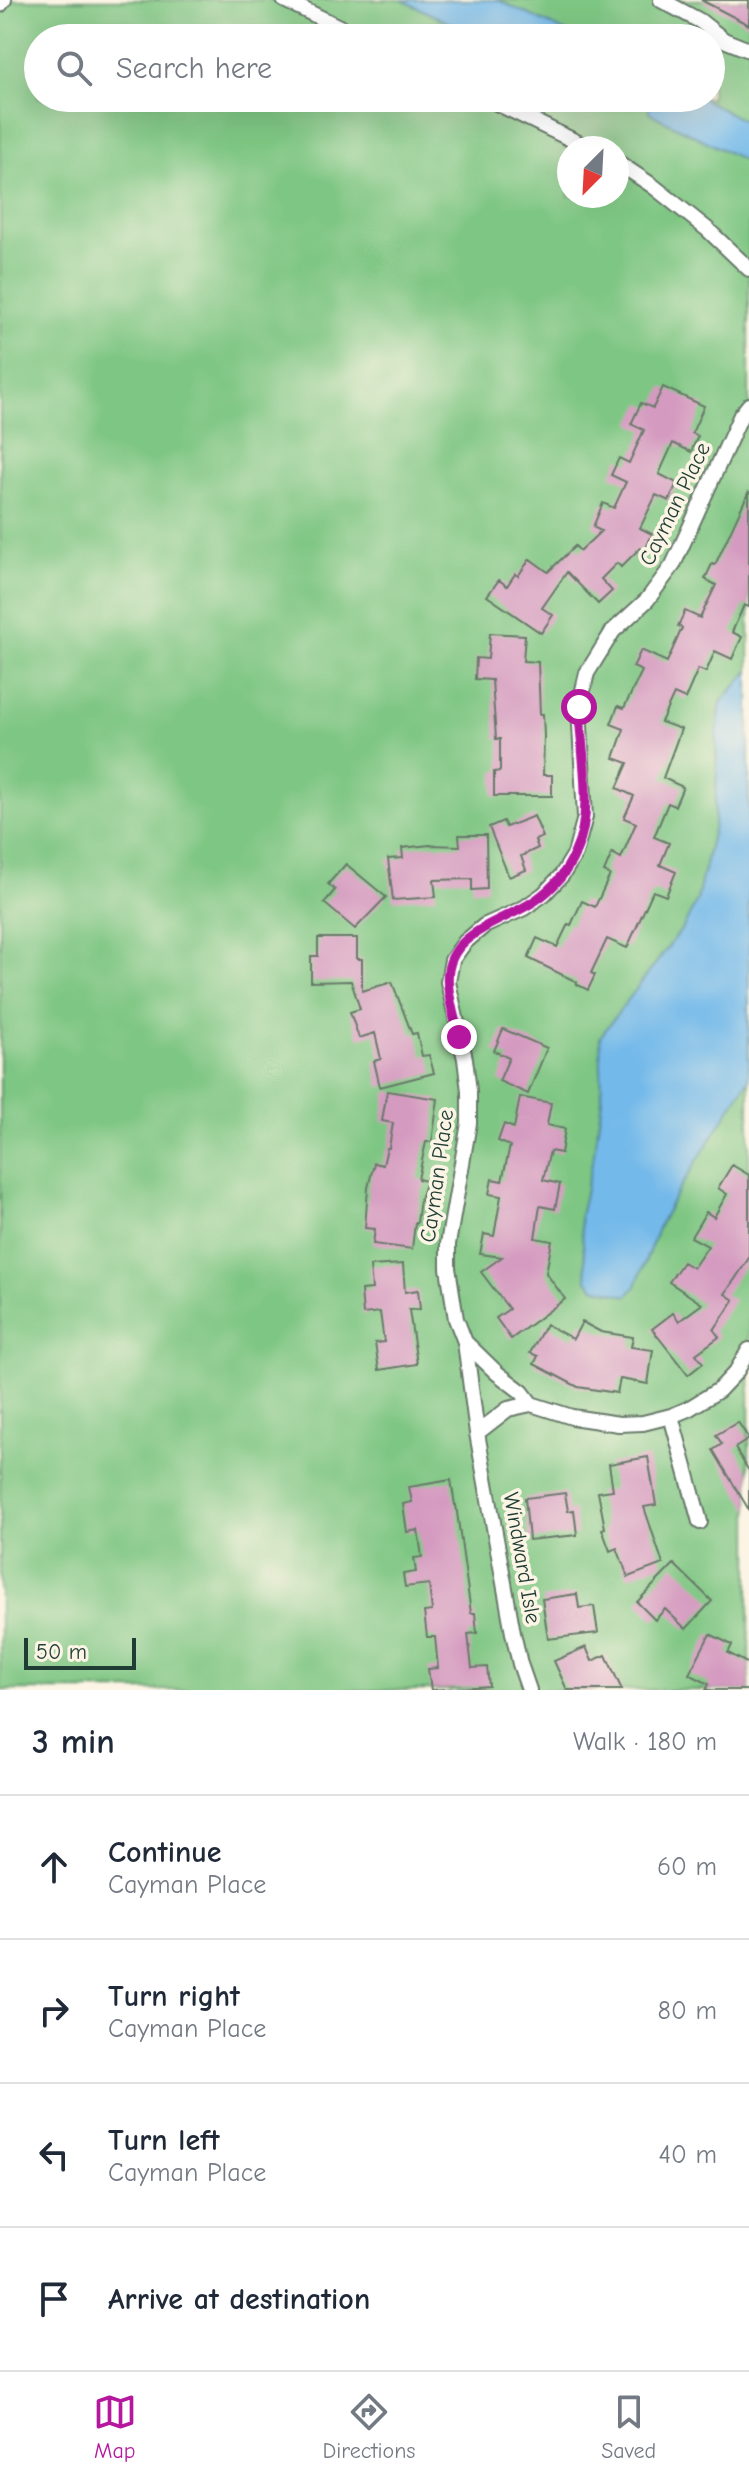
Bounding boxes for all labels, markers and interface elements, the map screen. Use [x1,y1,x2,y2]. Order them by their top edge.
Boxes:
search box [24,24,725,112]
icon: search [52,46,96,90]
text: Search here [116,51,272,86]
north arrow [557,136,629,208]
street label: Cayman Place [634,438,716,570]
route start [561,689,597,725]
route end [441,1019,477,1055]
street label: Cayman Place [415,1108,459,1244]
street label: Windward Isle [498,1490,546,1626]
scale bar [24,1634,136,1670]
text: 50 m [36,1639,87,1665]
text: 3 min [32,1722,115,1762]
text: Walk · 180 m [573,1727,717,1757]
text: Continue [108,1835,222,1870]
icon: ahead [32,1845,76,1889]
text: 60 m [657,1852,717,1882]
text: Cayman Place [108,1870,266,1900]
text: Turn right [108,1979,240,2014]
icon: right [32,1989,76,2033]
text: 80 m [658,1996,717,2026]
text: Cayman Place [108,2014,266,2044]
text: Turn left [108,2123,220,2158]
icon: left [32,2133,76,2177]
text: 40 m [658,2140,717,2170]
text: Cayman Place [108,2158,266,2188]
icon: arrive [32,2277,76,2321]
text: Arrive at destination [108,2282,370,2317]
tab: Map [93,2390,137,2464]
tab: Directions [323,2390,416,2464]
tab: Saved [601,2390,656,2464]

